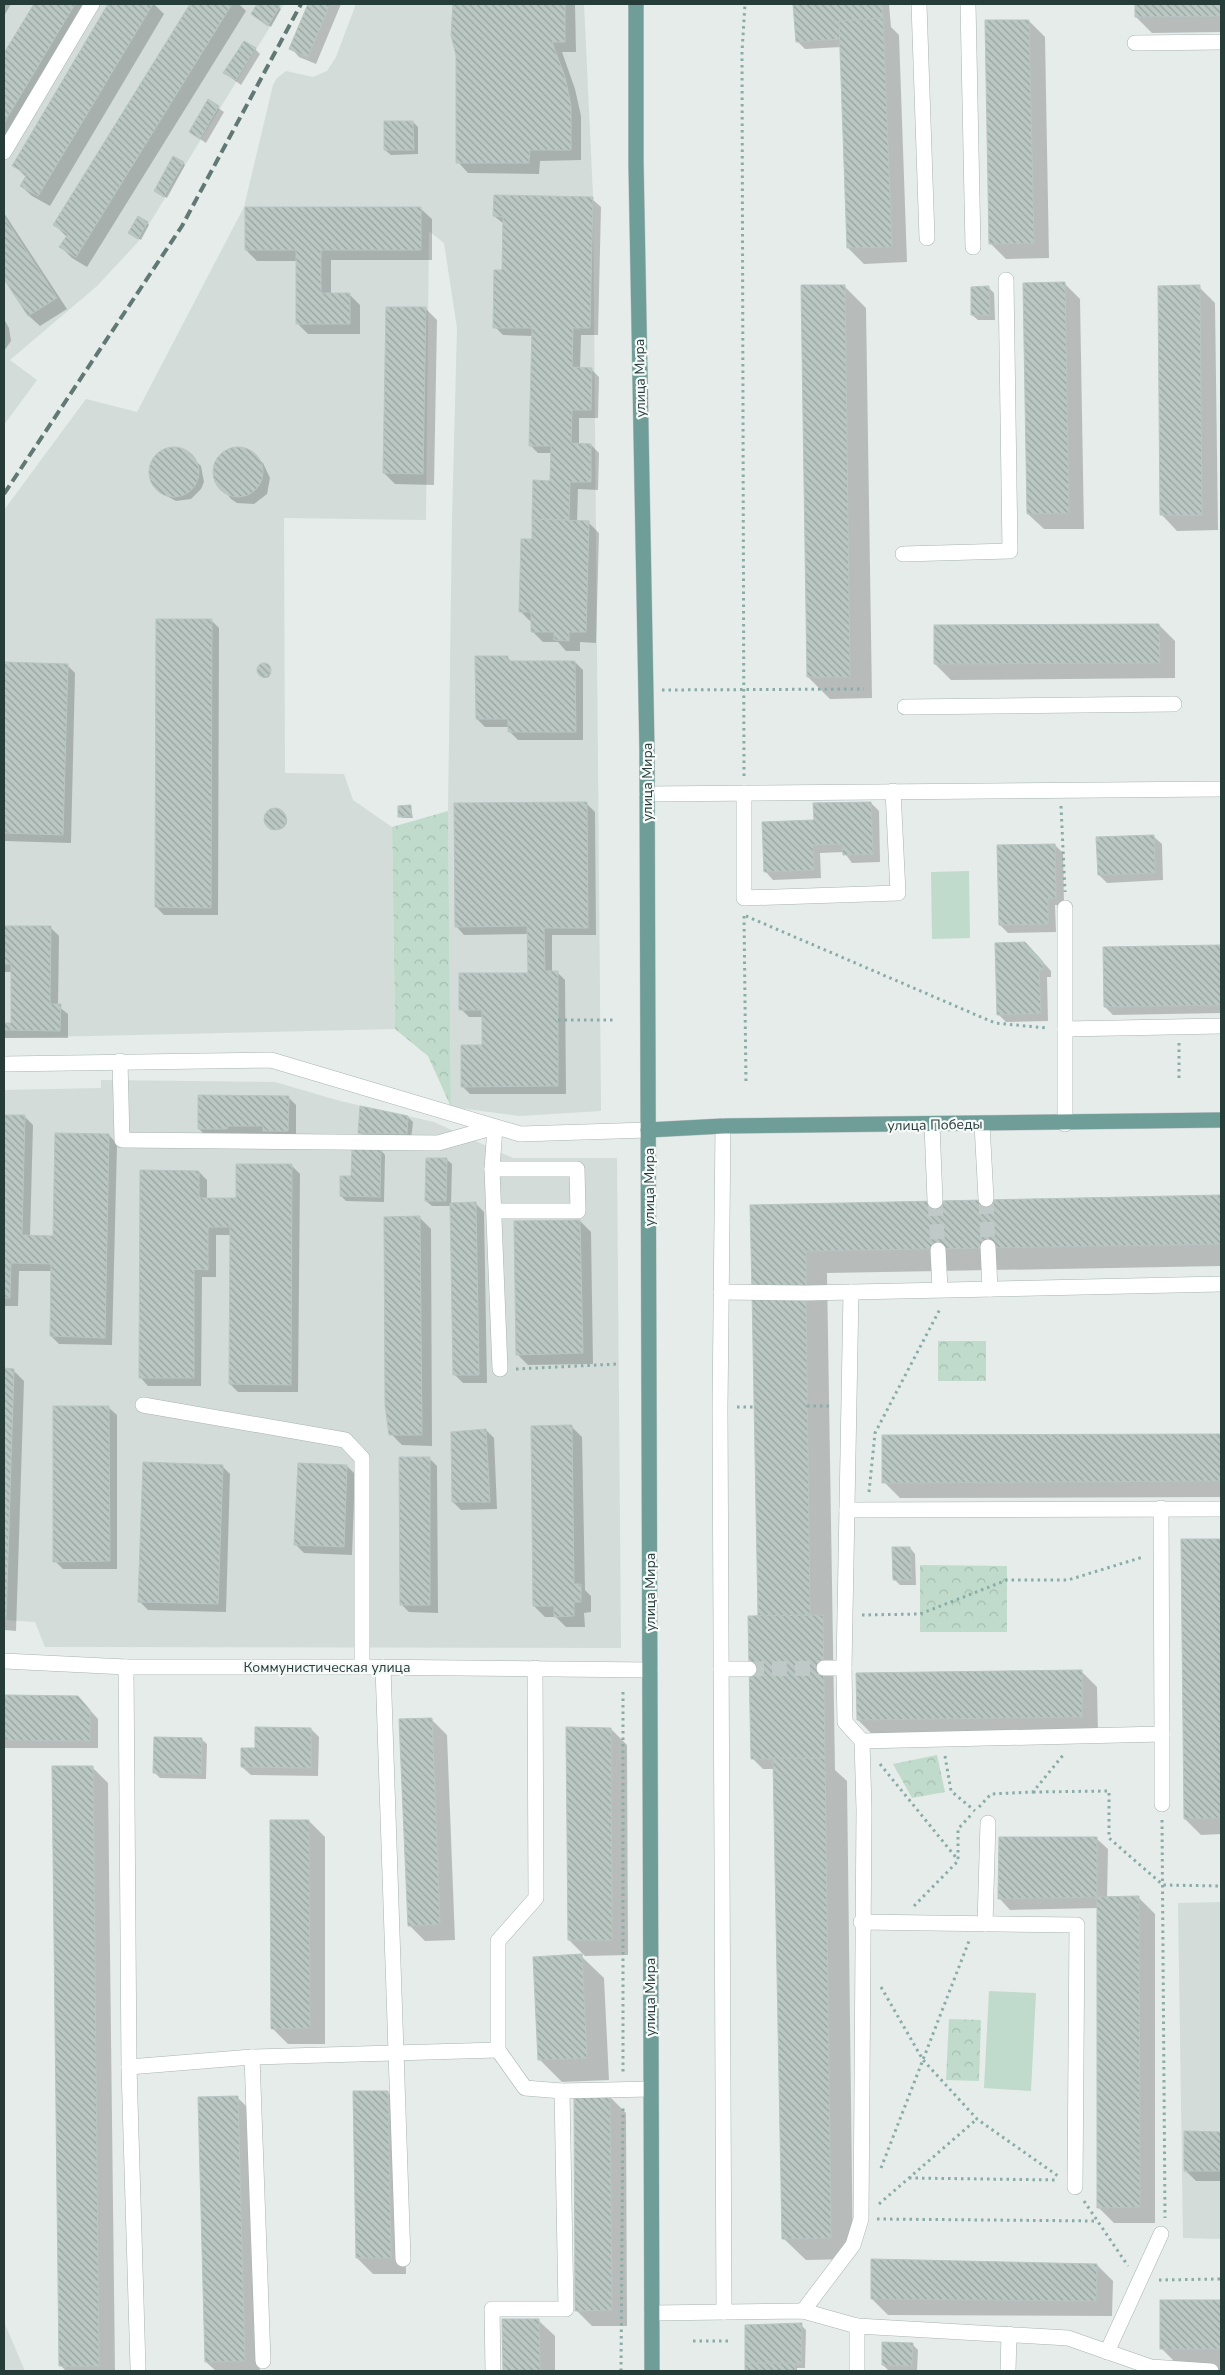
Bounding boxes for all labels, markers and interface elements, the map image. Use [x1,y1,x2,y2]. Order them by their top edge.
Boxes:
street label: улица Мира [630,339,650,417]
street label: улица Мира [638,743,657,821]
street label: улица Победы [887,1115,983,1135]
street label: улица Мира [640,1148,659,1226]
street label: улица Мира [641,1553,660,1631]
street label: Коммунистическая улица [243,1658,411,1677]
street label: улица Мира [641,1958,660,2036]

